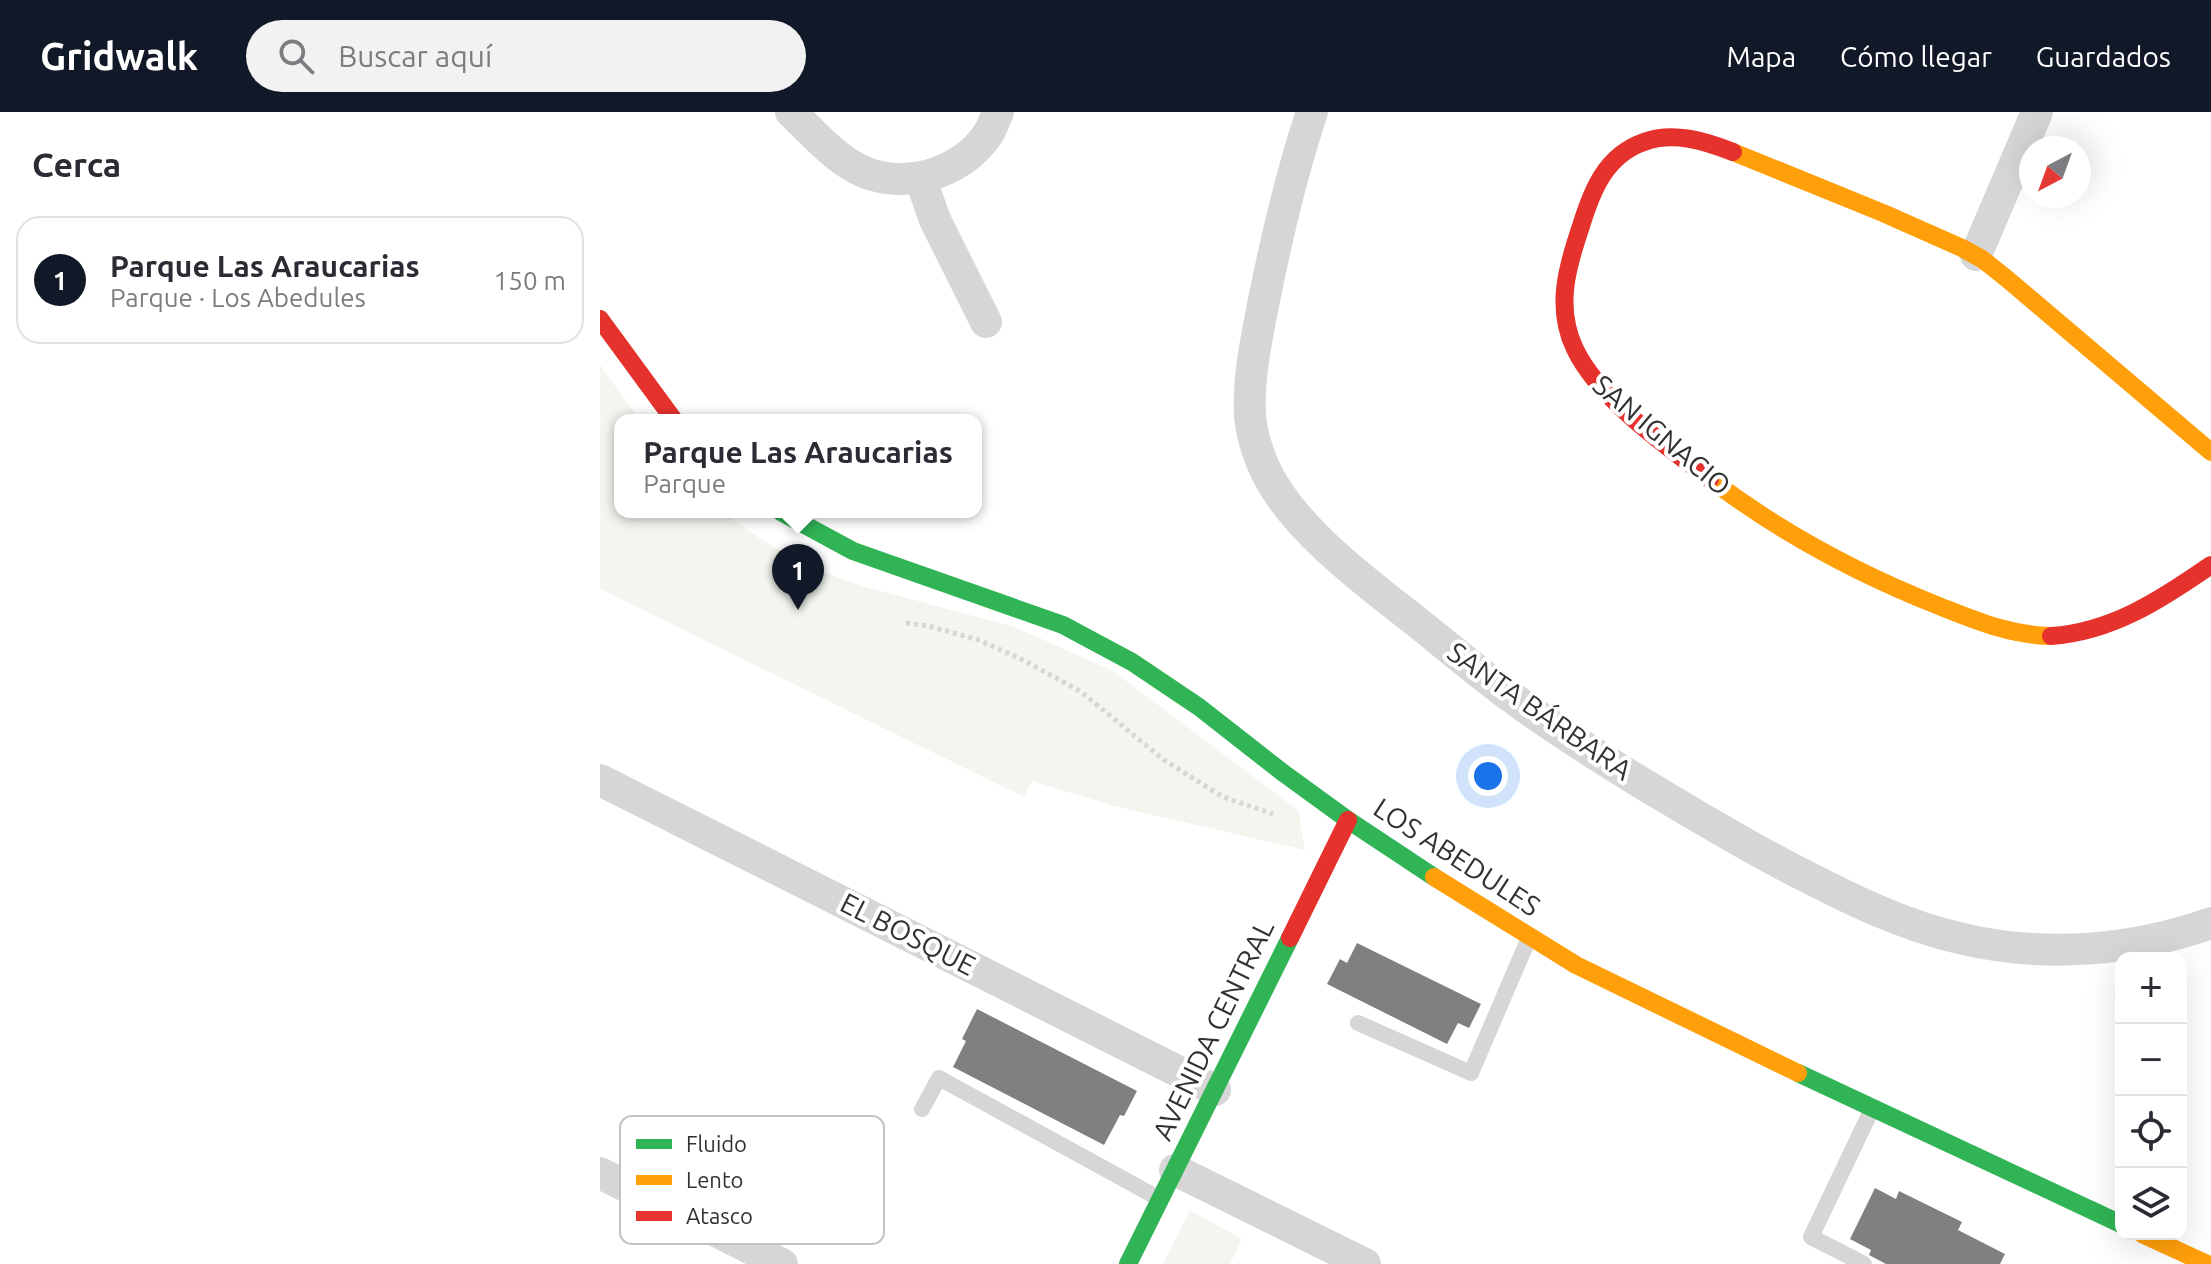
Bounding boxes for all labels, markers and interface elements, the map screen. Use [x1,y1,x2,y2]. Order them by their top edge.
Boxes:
search box [246,20,806,92]
icon: search [274,34,318,78]
text: Gridwalk [40,35,198,77]
text: Buscar aquí [338,39,492,73]
text: Mapa [1727,41,1796,72]
text: Cómo llegar [1840,41,1992,72]
text: Guardados [2036,41,2171,72]
north arrow [2019,136,2091,208]
text: Cerca [32,145,121,183]
text: Parque Las Araucarias [110,249,420,283]
text: 1 [53,266,67,295]
text: 150 m [494,266,566,295]
text: Parque · Los Abedules [110,283,366,312]
street label: SAN IGNACIO [1588,368,1737,501]
popup [614,414,982,518]
text: Parque Las Araucarias [643,435,953,469]
text: Parque [643,469,726,498]
pin: 1 [772,544,824,610]
street label: SANTA BÁRBARA [1442,635,1639,786]
your location [1468,756,1508,796]
street label: LOS ABEDULES [1369,791,1546,922]
street label: EL BOSQUE [836,886,981,981]
street label: AVENIDA CENTRAL [1146,915,1279,1145]
map controls [2115,952,2187,1240]
button: + [2115,952,2187,1024]
button: − [2115,1024,2187,1096]
button: locate [2115,1096,2187,1168]
legend [620,1116,884,1244]
text: Fluido [686,1131,747,1156]
text: Lento [686,1167,743,1192]
button: layers [2115,1168,2187,1240]
text: Atasco [686,1203,753,1228]

